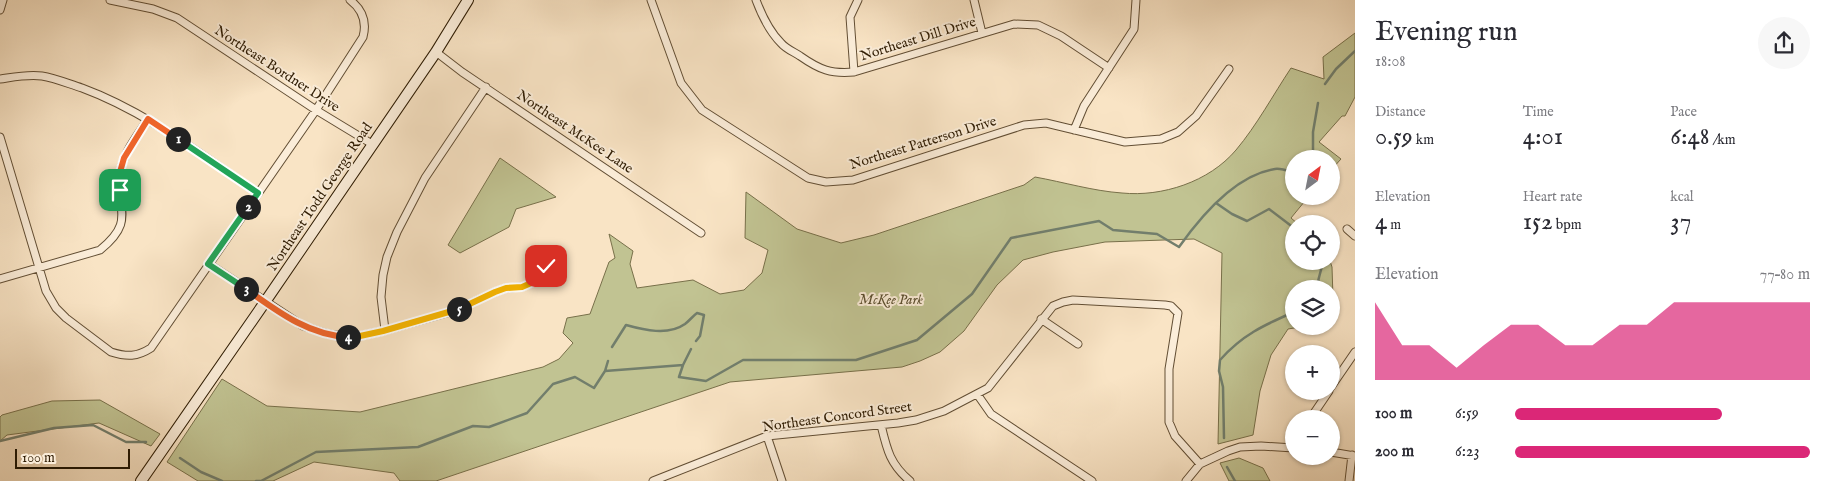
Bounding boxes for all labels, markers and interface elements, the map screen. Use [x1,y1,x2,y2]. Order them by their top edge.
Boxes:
street label: Northeast Dill Drive [858,13,979,65]
text: Evening run [1375,15,1518,50]
button: share [1758,17,1810,69]
street label: Northeast Bordner Drive [211,22,344,117]
text: 18:08 [1375,52,1406,72]
street label: Northeast McKee Lane [513,86,637,178]
text: Distance [1375,103,1426,121]
text: Time [1523,103,1554,121]
text: Pace [1670,103,1697,121]
street label: Northeast Patterson Drive [847,112,999,174]
street label: Northeast Todd George Road [264,119,377,275]
text: 0.59 [1375,121,1413,153]
text: 4:01 [1523,121,1563,153]
text: 6:48 [1670,121,1710,153]
pin: 1 [166,126,190,152]
text: 1 [176,130,181,148]
text: km [1413,131,1434,149]
text: /km [1710,131,1736,149]
north arrow [1285,150,1340,205]
map controls [1285,150,1340,465]
pin [99,169,141,211]
icon: arrive [106,176,134,204]
text: Elevation [1375,188,1431,206]
text: Heart rate [1523,188,1582,206]
text: kcal [1670,188,1694,206]
pin: 2 [236,194,260,220]
text: 2 [245,198,252,216]
text: 4 [1375,206,1387,238]
text: 152 [1523,206,1553,238]
text: 37 [1670,206,1691,238]
button: locate [1285,215,1340,270]
text: m [1387,216,1401,234]
text: bpm [1553,216,1582,234]
pin [525,245,567,287]
icon: check [532,252,560,280]
text: Elevation [1375,265,1438,285]
text: 77–80 m [1760,265,1810,285]
pin: 3 [234,276,258,302]
text: 3 [244,280,249,298]
button: layers [1285,280,1340,335]
park label: McKee Park [859,291,923,309]
pin: 5 [446,296,472,322]
text: 5 [457,300,462,318]
pin: 4 [336,324,360,350]
text: 4 [345,328,352,346]
button: + [1285,345,1340,400]
street label: Northeast Concord Street [761,398,913,436]
text: 100 m [1375,404,1412,424]
text: 6:59 [1455,404,1479,424]
button: − [1285,410,1340,465]
text: 200 m [1375,442,1414,462]
text: 6:23 [1455,442,1479,462]
scale bar [15,446,130,469]
text: 100 m [22,449,55,467]

